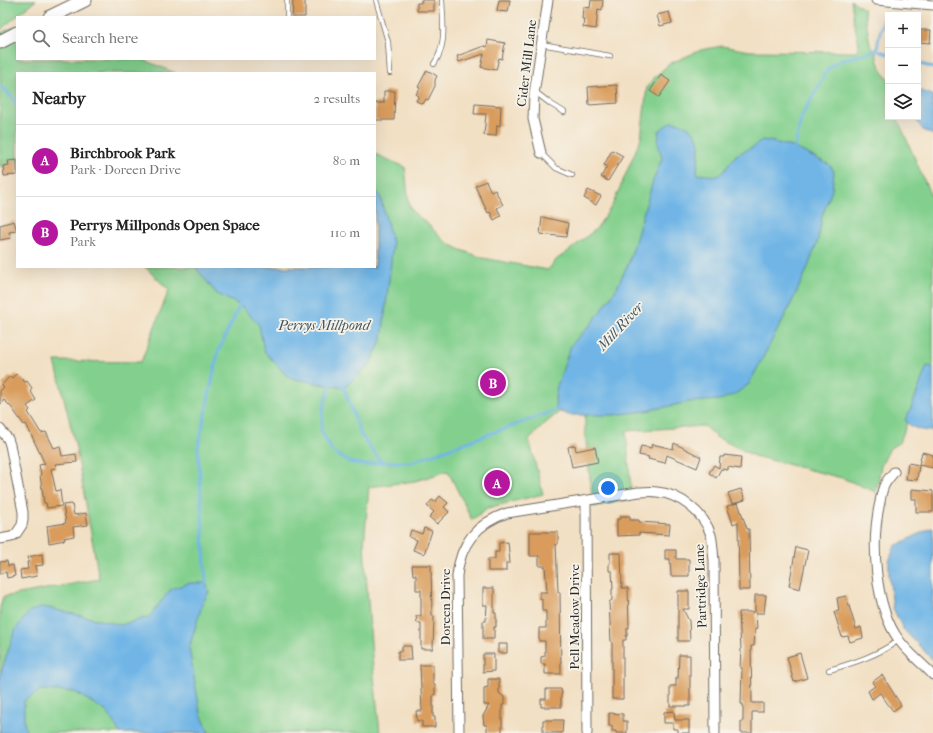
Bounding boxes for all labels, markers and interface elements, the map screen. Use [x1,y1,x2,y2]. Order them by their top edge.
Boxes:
map controls [885,12,921,120]
button: + [885,12,921,48]
search box [16,16,376,60]
street label: Cider Mill Lane [514,18,539,108]
icon: search [30,27,52,49]
text: Search here [62,29,138,47]
button: − [885,48,921,84]
button: layers [885,84,921,120]
text: Nearby [32,88,86,108]
text: 2 results [314,91,360,106]
text: Birchbrook Park [70,144,175,162]
text: A [41,153,49,168]
text: 80 m [333,153,360,168]
text: Park · Doreen Drive [70,162,181,177]
text: Perrys Millponds Open Space [70,216,260,234]
text: B [41,225,49,240]
text: 110 m [330,225,360,240]
text: Park [70,234,96,249]
water label: Mill River [593,297,648,355]
water label: Perrys Millpond [277,317,372,334]
pin: B [480,368,506,398]
pin: A [484,468,510,498]
your location [598,478,618,498]
street label: Partridge Lane [692,543,709,628]
street label: Pell Meadow Drive [567,564,582,670]
street label: Doreen Drive [438,568,453,645]

